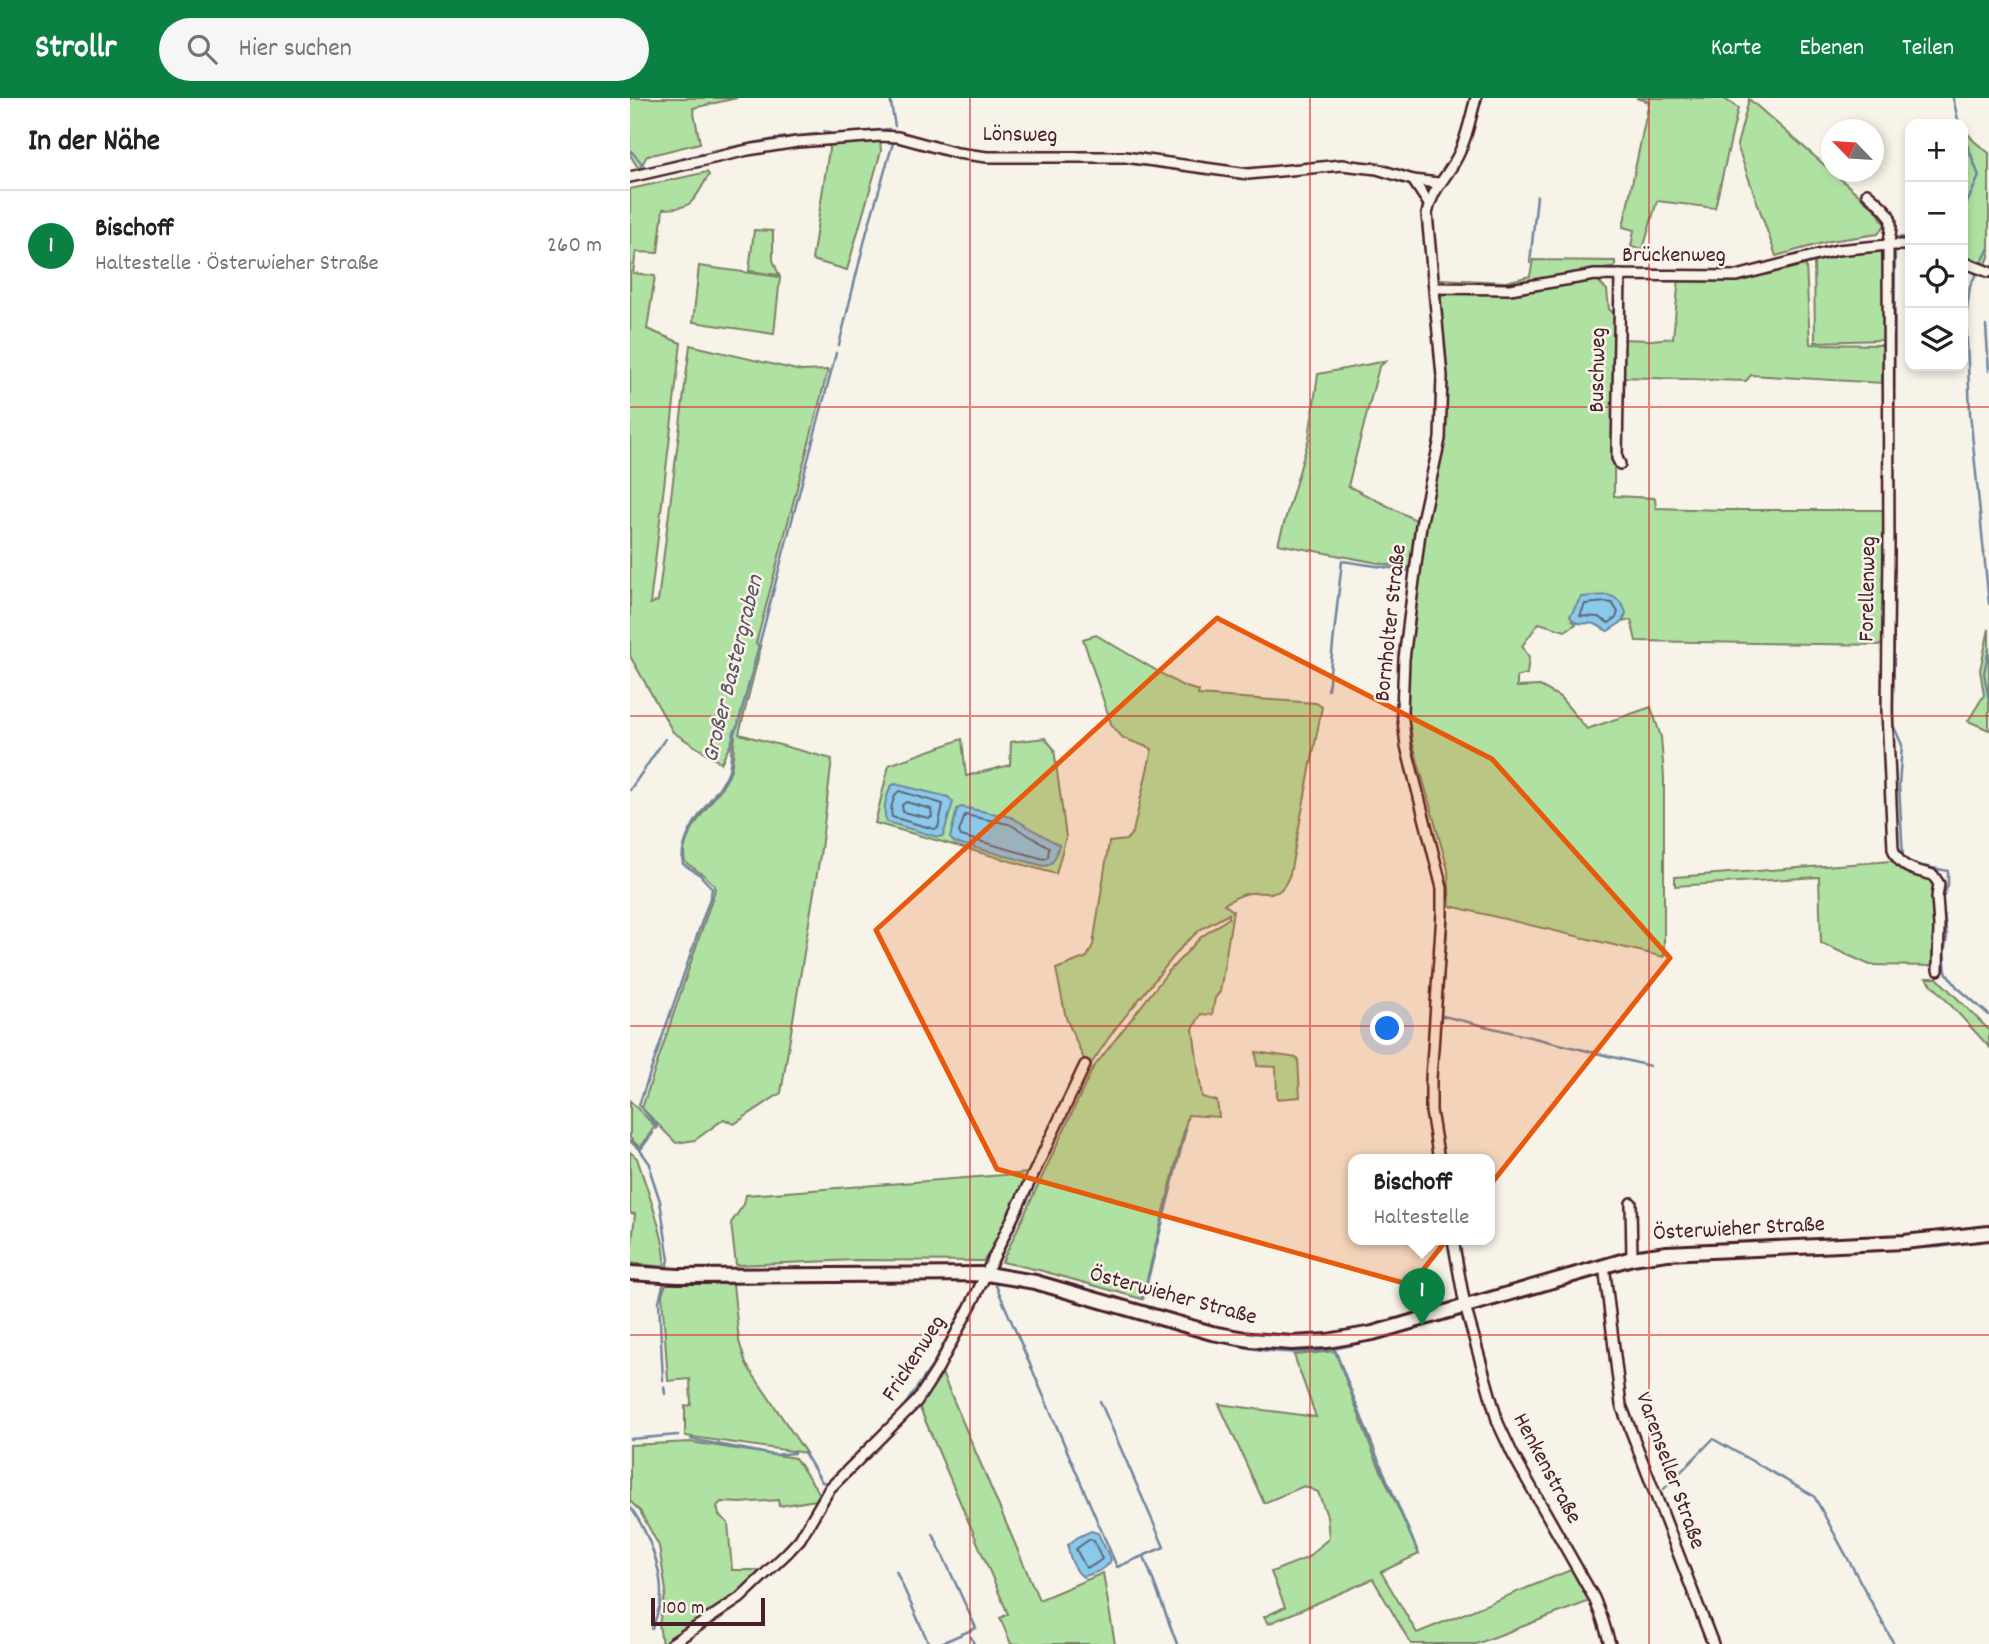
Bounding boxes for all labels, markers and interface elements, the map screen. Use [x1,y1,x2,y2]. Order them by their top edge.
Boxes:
search box [159,18,649,81]
text: Strollr [35,26,117,73]
icon: search [183,30,221,68]
text: Hier suchen [239,31,352,68]
text: Karte [1711,32,1761,66]
text: Ebenen [1799,32,1864,66]
text: Teilen [1902,32,1954,66]
street label: Lönsweg [982,119,1058,153]
north arrow [1821,119,1884,182]
map controls [1905,119,1968,371]
button: + [1905,119,1968,182]
text: In der Nähe [28,122,160,165]
button: − [1905,182,1968,245]
text: Bischoff [95,211,175,248]
text: 1 [48,230,54,263]
text: 260 m [547,230,602,263]
street label: Brückenweg [1622,240,1726,273]
button: locate [1905,245,1968,308]
text: Haltestelle · Österwieher Straße [95,248,379,281]
button: layers [1905,308,1968,371]
street label: Buschweg [1582,327,1616,413]
street label: Forellenweg [1852,536,1886,642]
street label: Bornholter Straße [1367,543,1417,703]
water label: Großer Bastergraben [694,571,774,766]
your location [1370,1011,1404,1045]
popup [1348,1154,1495,1245]
text: Bischoff [1373,1165,1453,1202]
text: Haltestelle [1373,1202,1470,1235]
street label: Österwieher Straße [1652,1209,1826,1251]
street label: Österwieher Straße [1086,1259,1260,1335]
pin: 1 [1399,1268,1445,1326]
street label: Frickenweg [875,1309,955,1409]
street label: Varenseller Straße [1625,1388,1713,1554]
street label: Henkenstraße [1503,1408,1589,1530]
scale bar [651,1595,765,1627]
text: 100 m [662,1596,704,1623]

